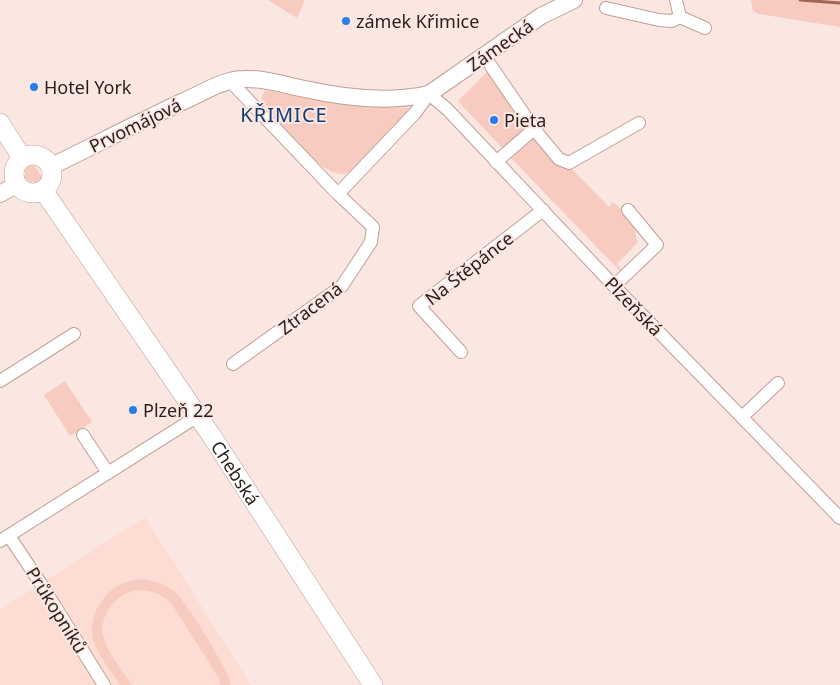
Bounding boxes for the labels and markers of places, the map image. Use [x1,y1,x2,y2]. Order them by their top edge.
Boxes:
place label: zámek Křimice [356,9,479,33]
marker: zámek Křimice [340,15,352,27]
place label: Hotel York [44,75,132,99]
marker: Hotel York [28,81,40,93]
place label: Pieta [504,108,546,132]
marker: Pieta [488,114,500,126]
place label: Plzeň 22 [143,398,214,422]
marker: Plzeň 22 [127,404,139,416]

